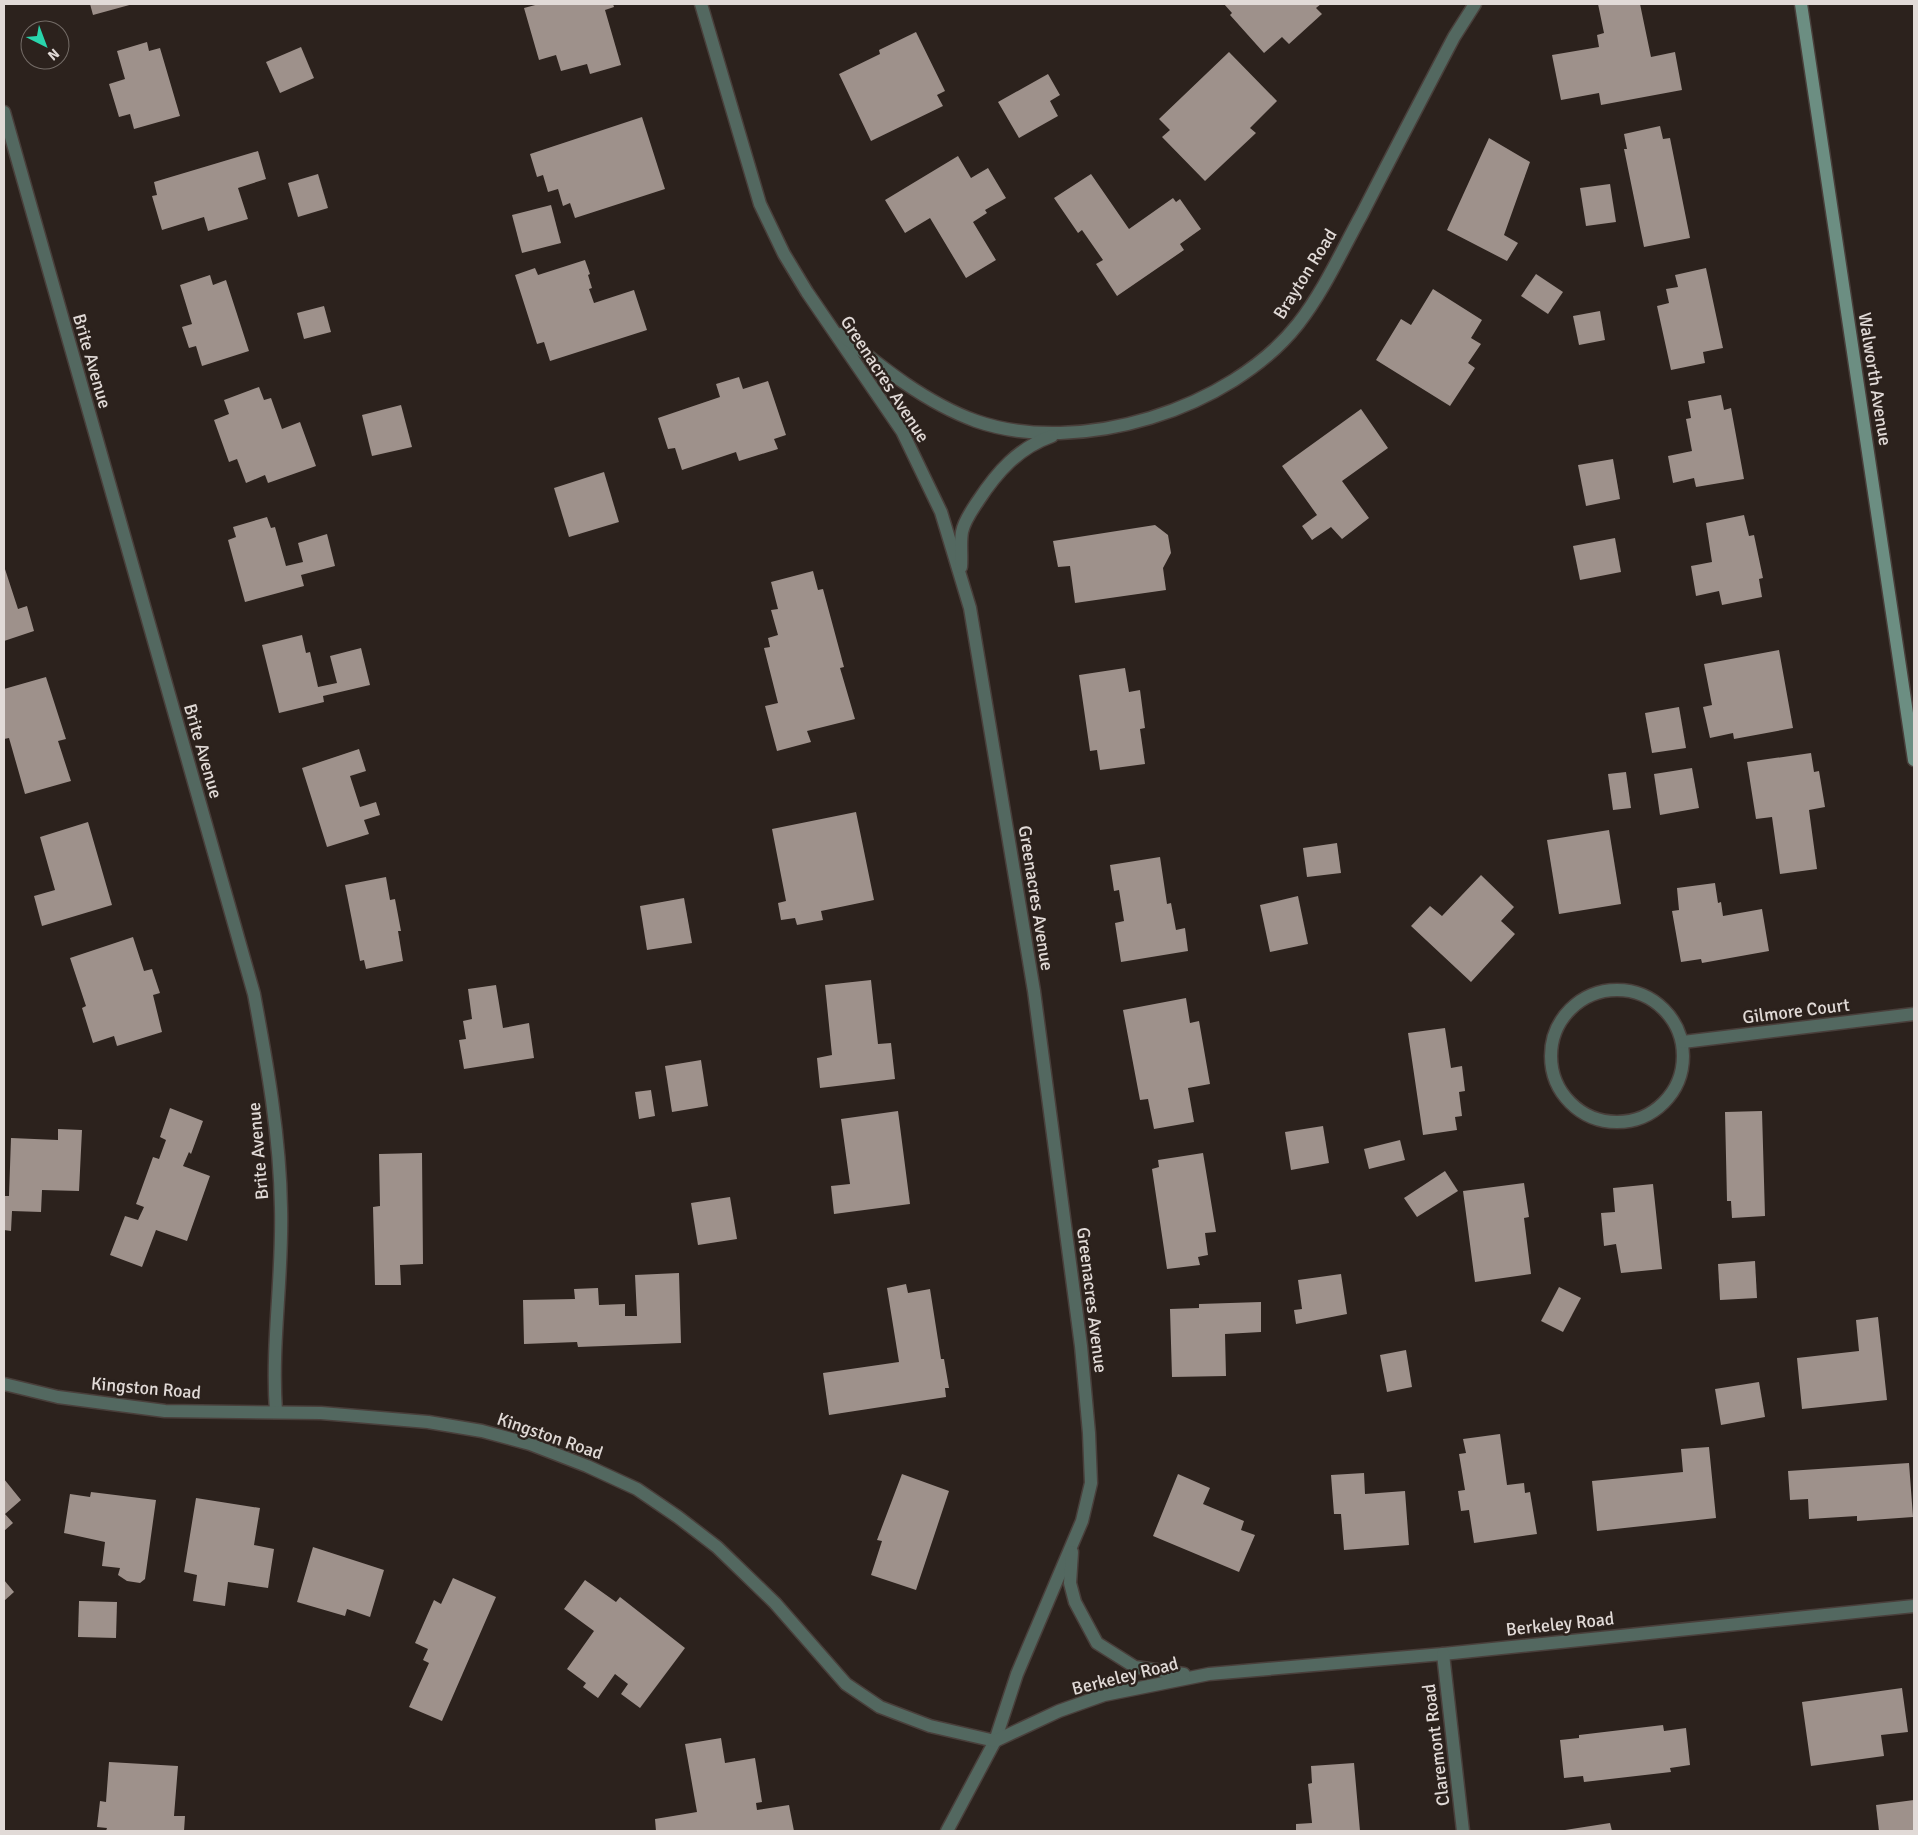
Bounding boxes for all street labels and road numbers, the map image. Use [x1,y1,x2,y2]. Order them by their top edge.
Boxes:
street label: Brayton Road [1269,225,1341,323]
street label: Brite Avenue [68,311,116,411]
street label: Walworth Avenue [1854,311,1896,447]
street label: Greenacres Avenue [836,312,934,446]
street label: Brite Avenue [179,701,227,801]
street label: Greenacres Avenue [1014,824,1058,972]
street label: Gilmore Court [1741,994,1851,1028]
street label: Brite Avenue [243,1101,273,1201]
street label: Greenacres Avenue [1072,1226,1112,1374]
street label: Kingston Road [90,1372,202,1404]
street label: Kingston Road [494,1408,606,1464]
street label: Berkeley Road [1505,1607,1615,1641]
street label: Berkeley Road [1069,1652,1181,1700]
street label: Claremont Road [1418,1683,1454,1807]

